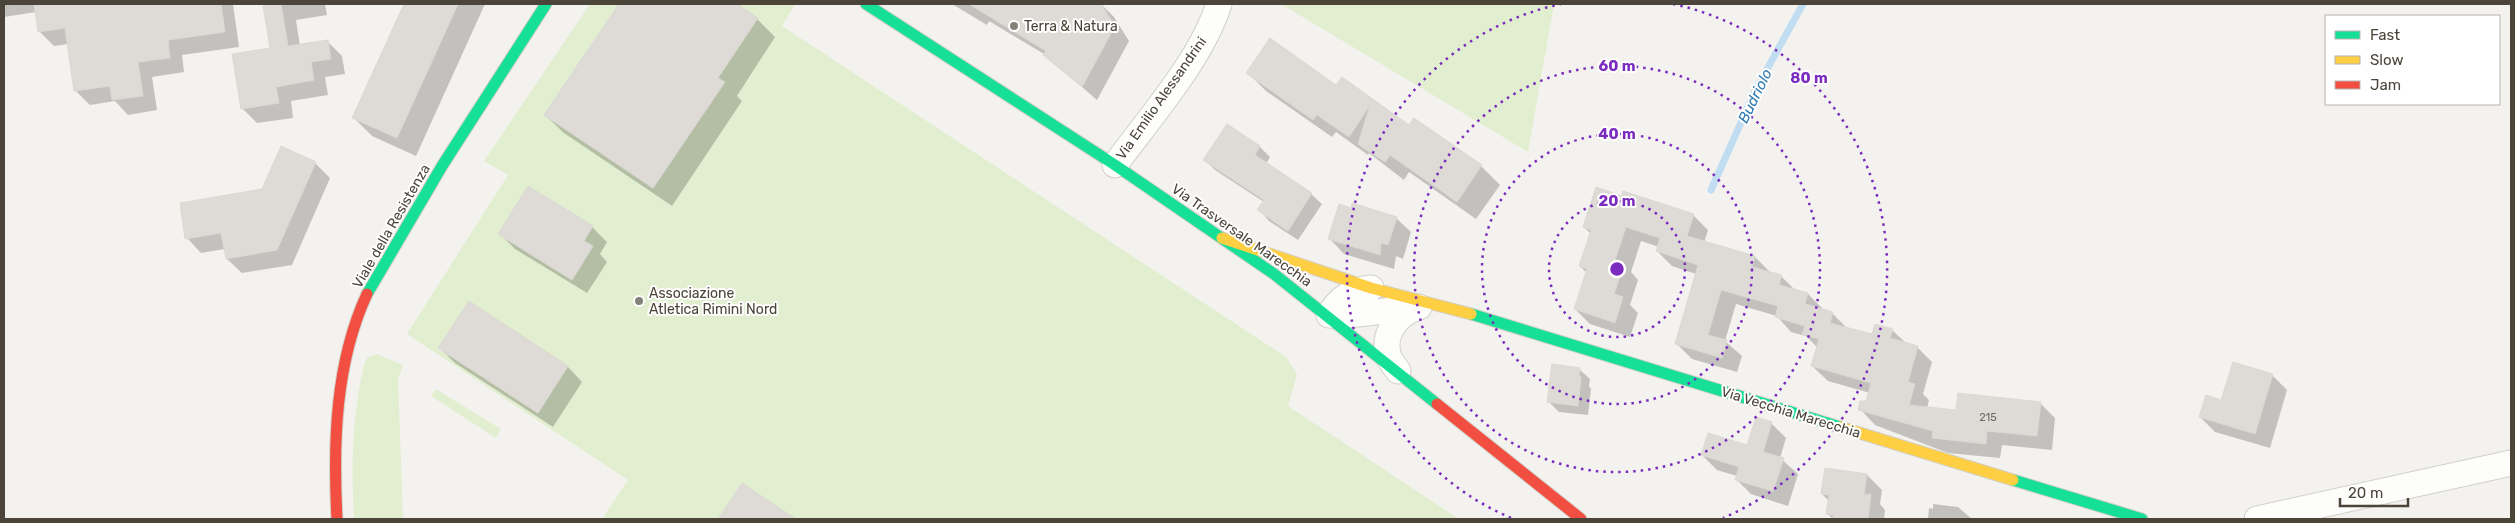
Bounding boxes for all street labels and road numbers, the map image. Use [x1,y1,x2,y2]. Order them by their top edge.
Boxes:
street label: Via Emilio Alessandrini [1113,34,1210,163]
street label: Viale della Resistenza [349,161,434,291]
street label: Via Trasversale Marecchia [1168,180,1315,290]
street label: Via Vecchia Marecchia [1719,383,1863,442]

